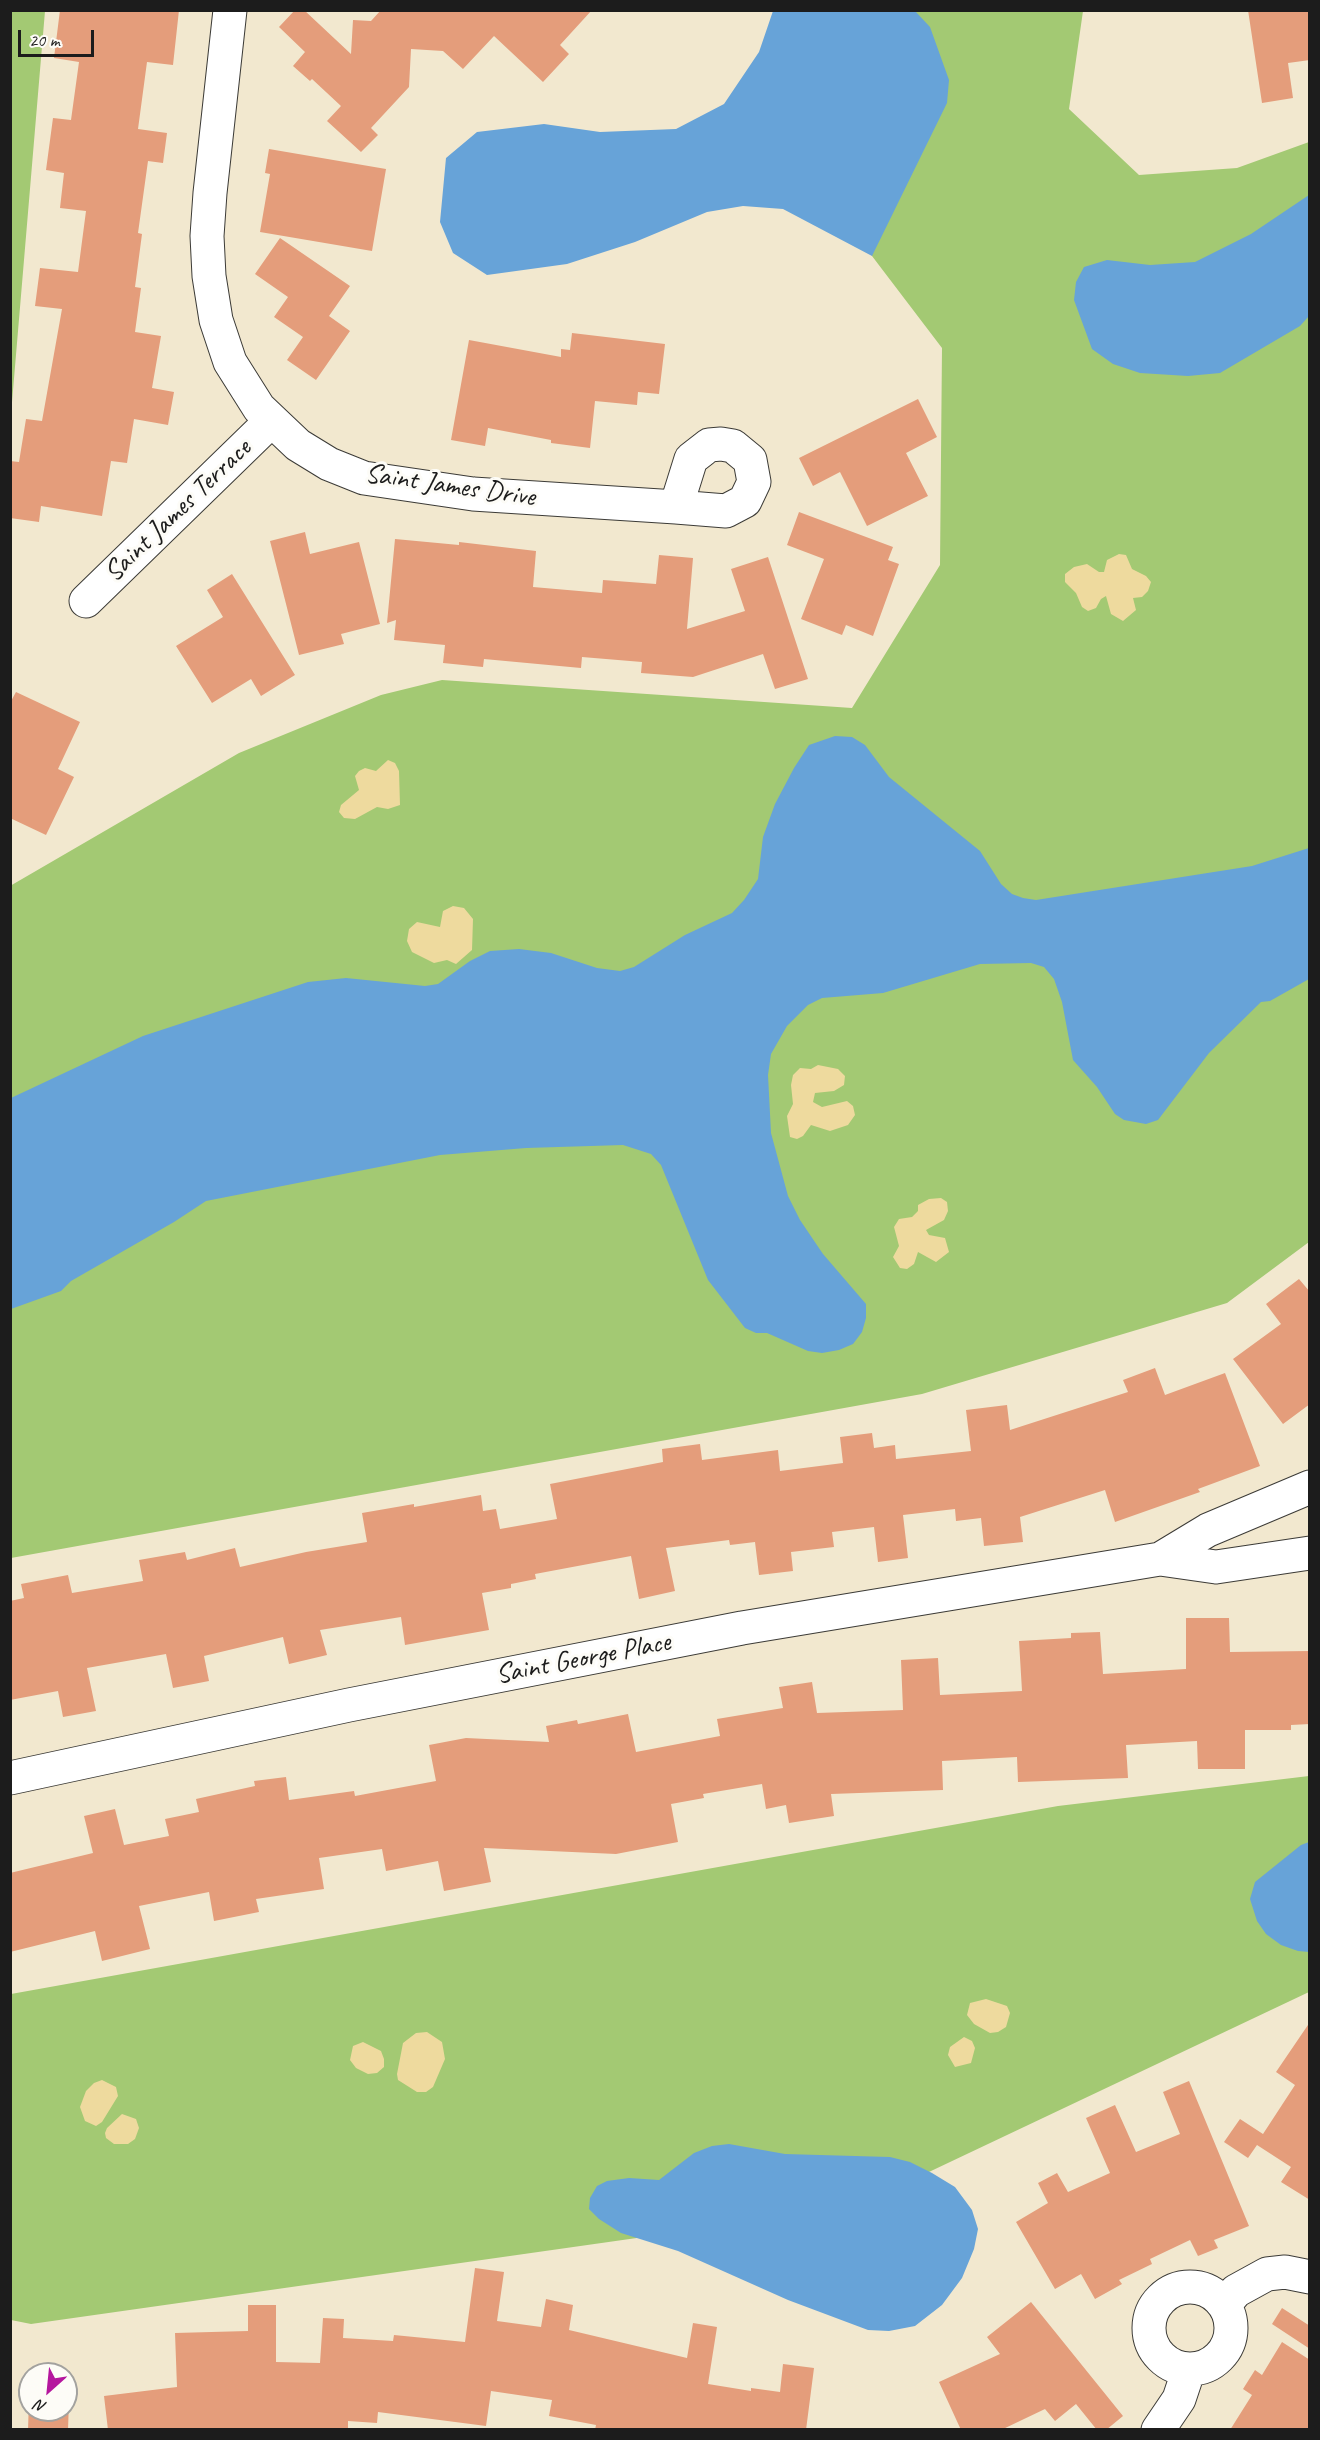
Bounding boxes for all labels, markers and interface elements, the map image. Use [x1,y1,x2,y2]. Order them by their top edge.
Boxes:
scale bar [21,18,98,56]
text: 20 m [29,29,60,51]
street label: Saint James Terrace [97,432,259,590]
street label: Saint James Drive [363,457,537,515]
street label: Saint George Place [493,1626,673,1692]
north arrow [18,2362,78,2422]
text: N [32,2395,50,2417]

